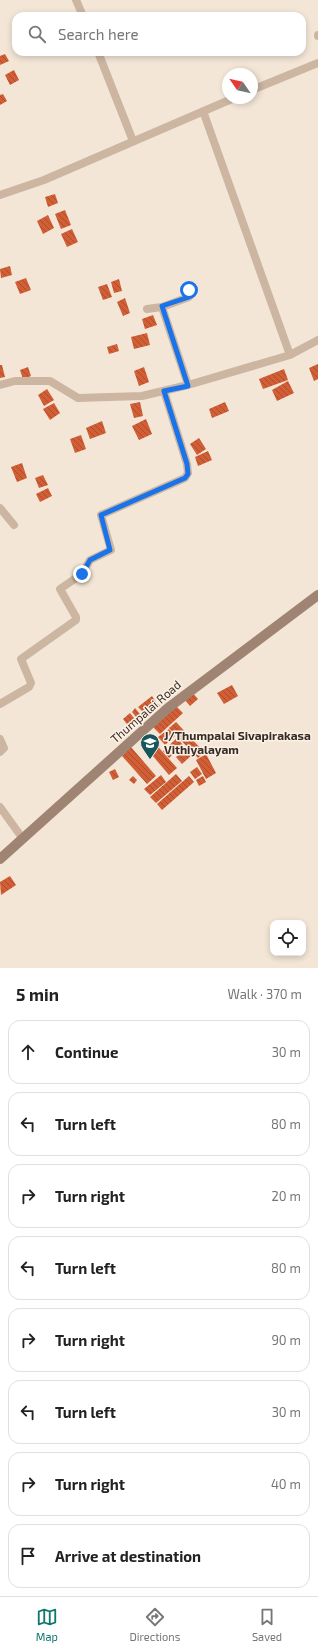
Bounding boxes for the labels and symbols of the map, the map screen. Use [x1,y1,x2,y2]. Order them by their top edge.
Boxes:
north arrow [222,68,258,104]
route start [180,281,198,299]
route end [73,565,91,583]
street label: Thumpalai Road [107,677,183,745]
place label: J/Thumpalai Sivapirakasa Vithiyalayam [164,728,311,757]
school or university icon: J/Thumpalai Sivapirakasa Vithiyalayam [139,732,161,760]

